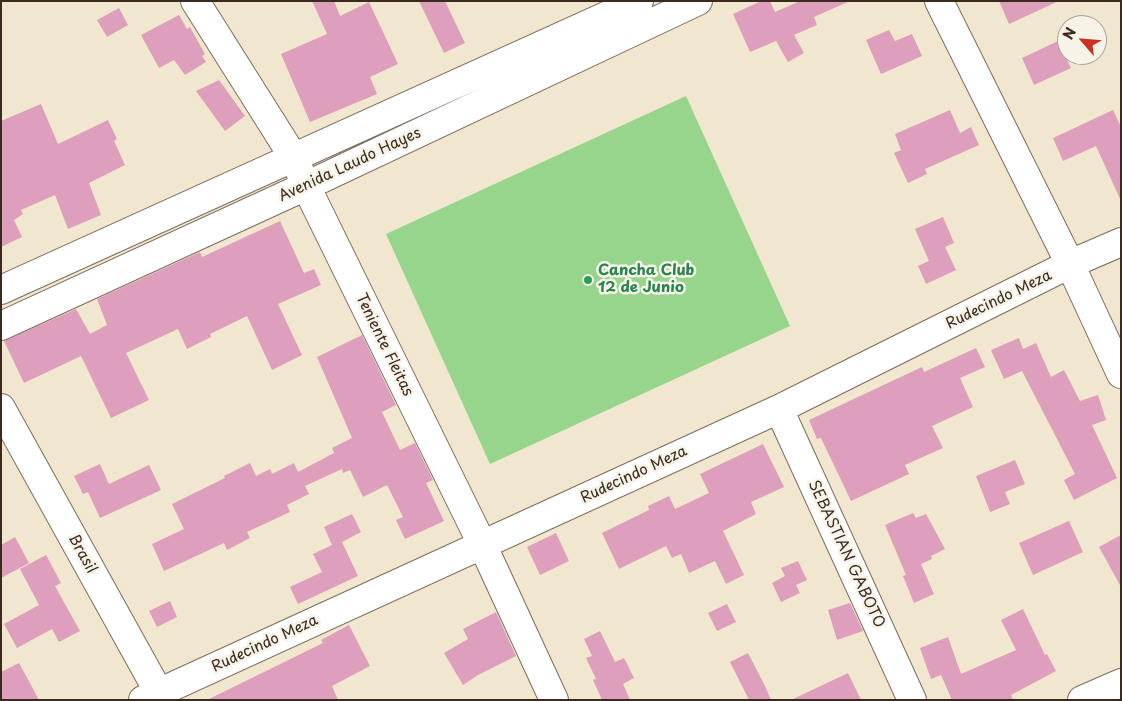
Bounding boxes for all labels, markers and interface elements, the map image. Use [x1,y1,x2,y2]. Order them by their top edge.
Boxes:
north arrow [1057,15,1107,65]
text: N [1057,24,1081,43]
street label: Avenida Laudo Hayes [276,124,424,206]
place label: Cancha Club 12 de Junio [598,262,694,297]
street label: Rudecindo Meza [943,267,1055,333]
marker: Cancha Club 12 de Junio [582,274,594,286]
street label: Teniente Fleitas [351,291,417,399]
street label: Rudecindo Meza [578,443,690,507]
street label: SEBASTIAN GABOTO [804,477,888,631]
street label: Brasil [64,531,100,577]
street label: Rudecindo Meza [209,612,321,676]

